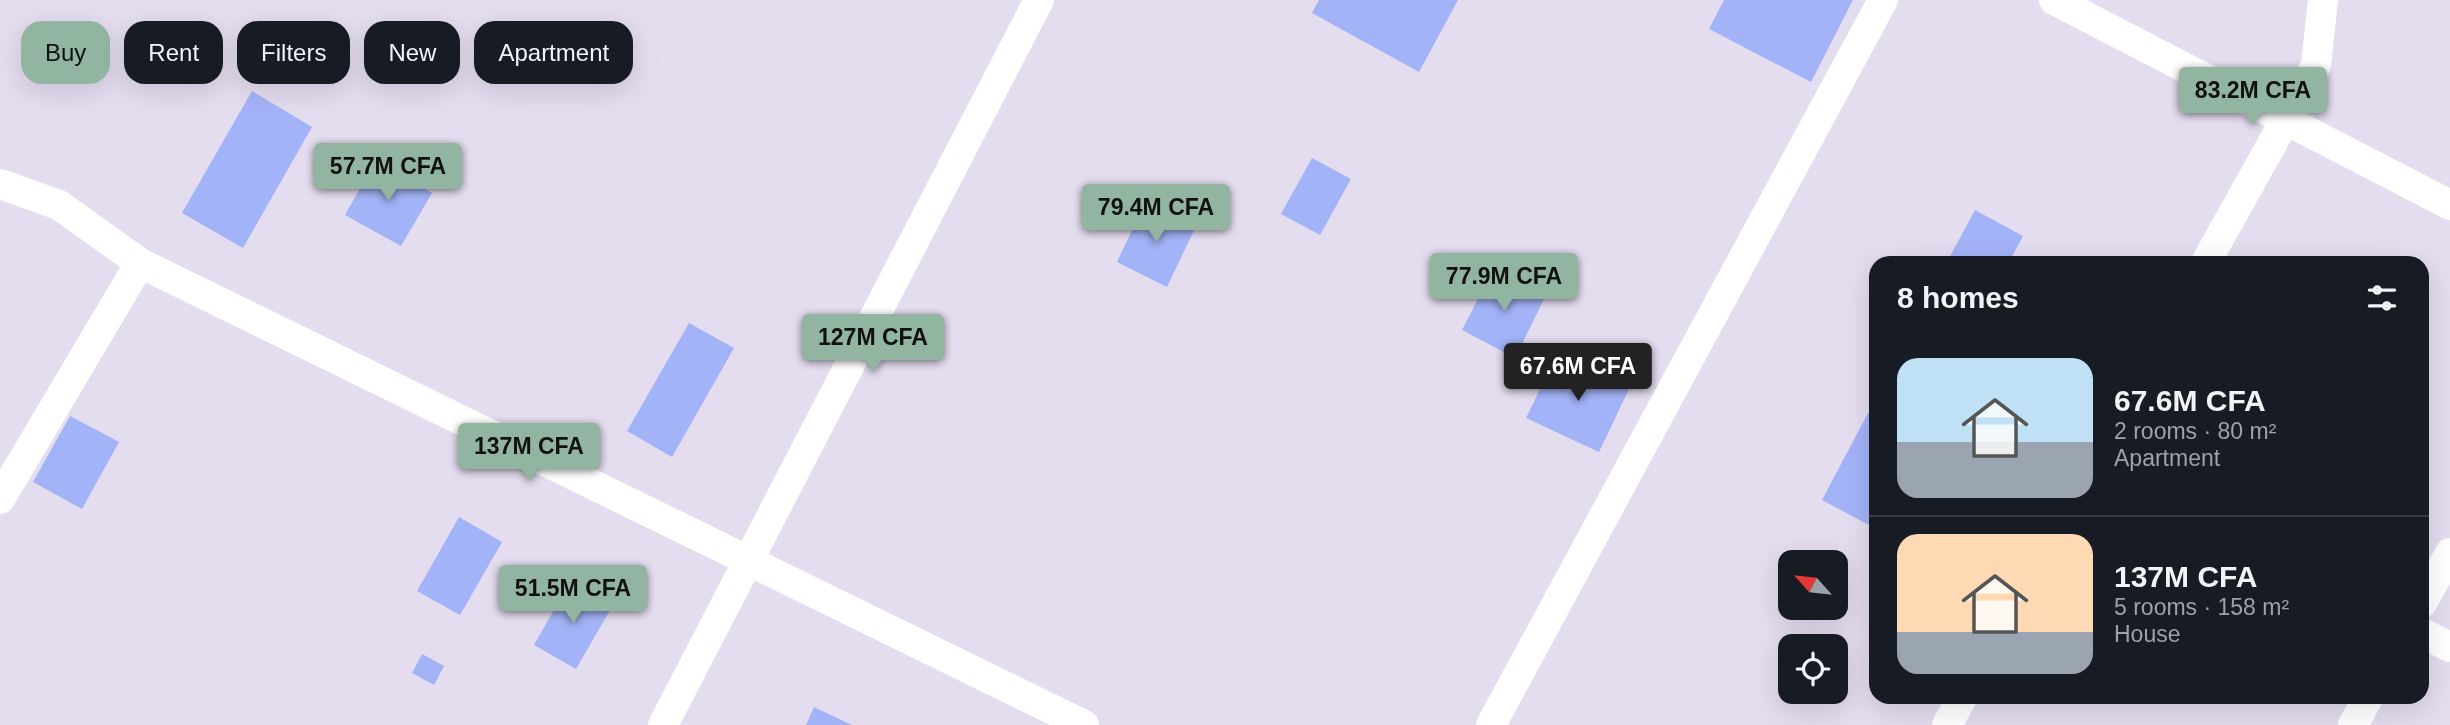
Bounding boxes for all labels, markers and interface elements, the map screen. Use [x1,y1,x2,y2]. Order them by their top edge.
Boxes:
chip: Buy [21,21,110,84]
chip: Rent [124,21,223,84]
chip: Filters [237,21,350,84]
chip: New [364,21,460,84]
chip: Apartment [474,21,633,84]
pin: 83.2M CFA [2173,68,2333,127]
text: 83.2M CFA [2195,77,2311,103]
pin: 57.7M CFA [308,144,468,203]
text: 57.7M CFA [330,153,446,179]
pin: 79.4M CFA [1076,184,1236,244]
text: 79.4M CFA [1098,194,1214,220]
pin: 77.9M CFA [1424,254,1584,313]
text: 77.9M CFA [1446,263,1562,289]
icon: filters [2363,279,2401,317]
text: 8 homes [1897,281,2019,314]
pin: 127M CFA [801,314,945,374]
text: 127M CFA [818,324,928,350]
pin: 67.6M CFA [1498,344,1658,403]
text: 67.6M CFA [1520,353,1636,379]
text: 67.6M CFA [2114,384,2266,417]
icon: home [1953,386,2037,470]
text: 2 rooms · 80 m² [2114,418,2276,444]
pin: 137M CFA [457,424,601,483]
text: 137M CFA [474,433,584,459]
text: Apartment [2114,445,2220,471]
north arrow [1778,550,1848,620]
map controls [1778,550,1848,704]
text: 137M CFA [2114,560,2257,593]
icon: home [1953,562,2037,646]
pin: 51.5M CFA [493,566,653,625]
text: 51.5M CFA [515,575,631,601]
text: 5 rooms · 158 m² [2114,594,2289,620]
text: House [2114,621,2180,647]
button: locate [1778,634,1848,704]

